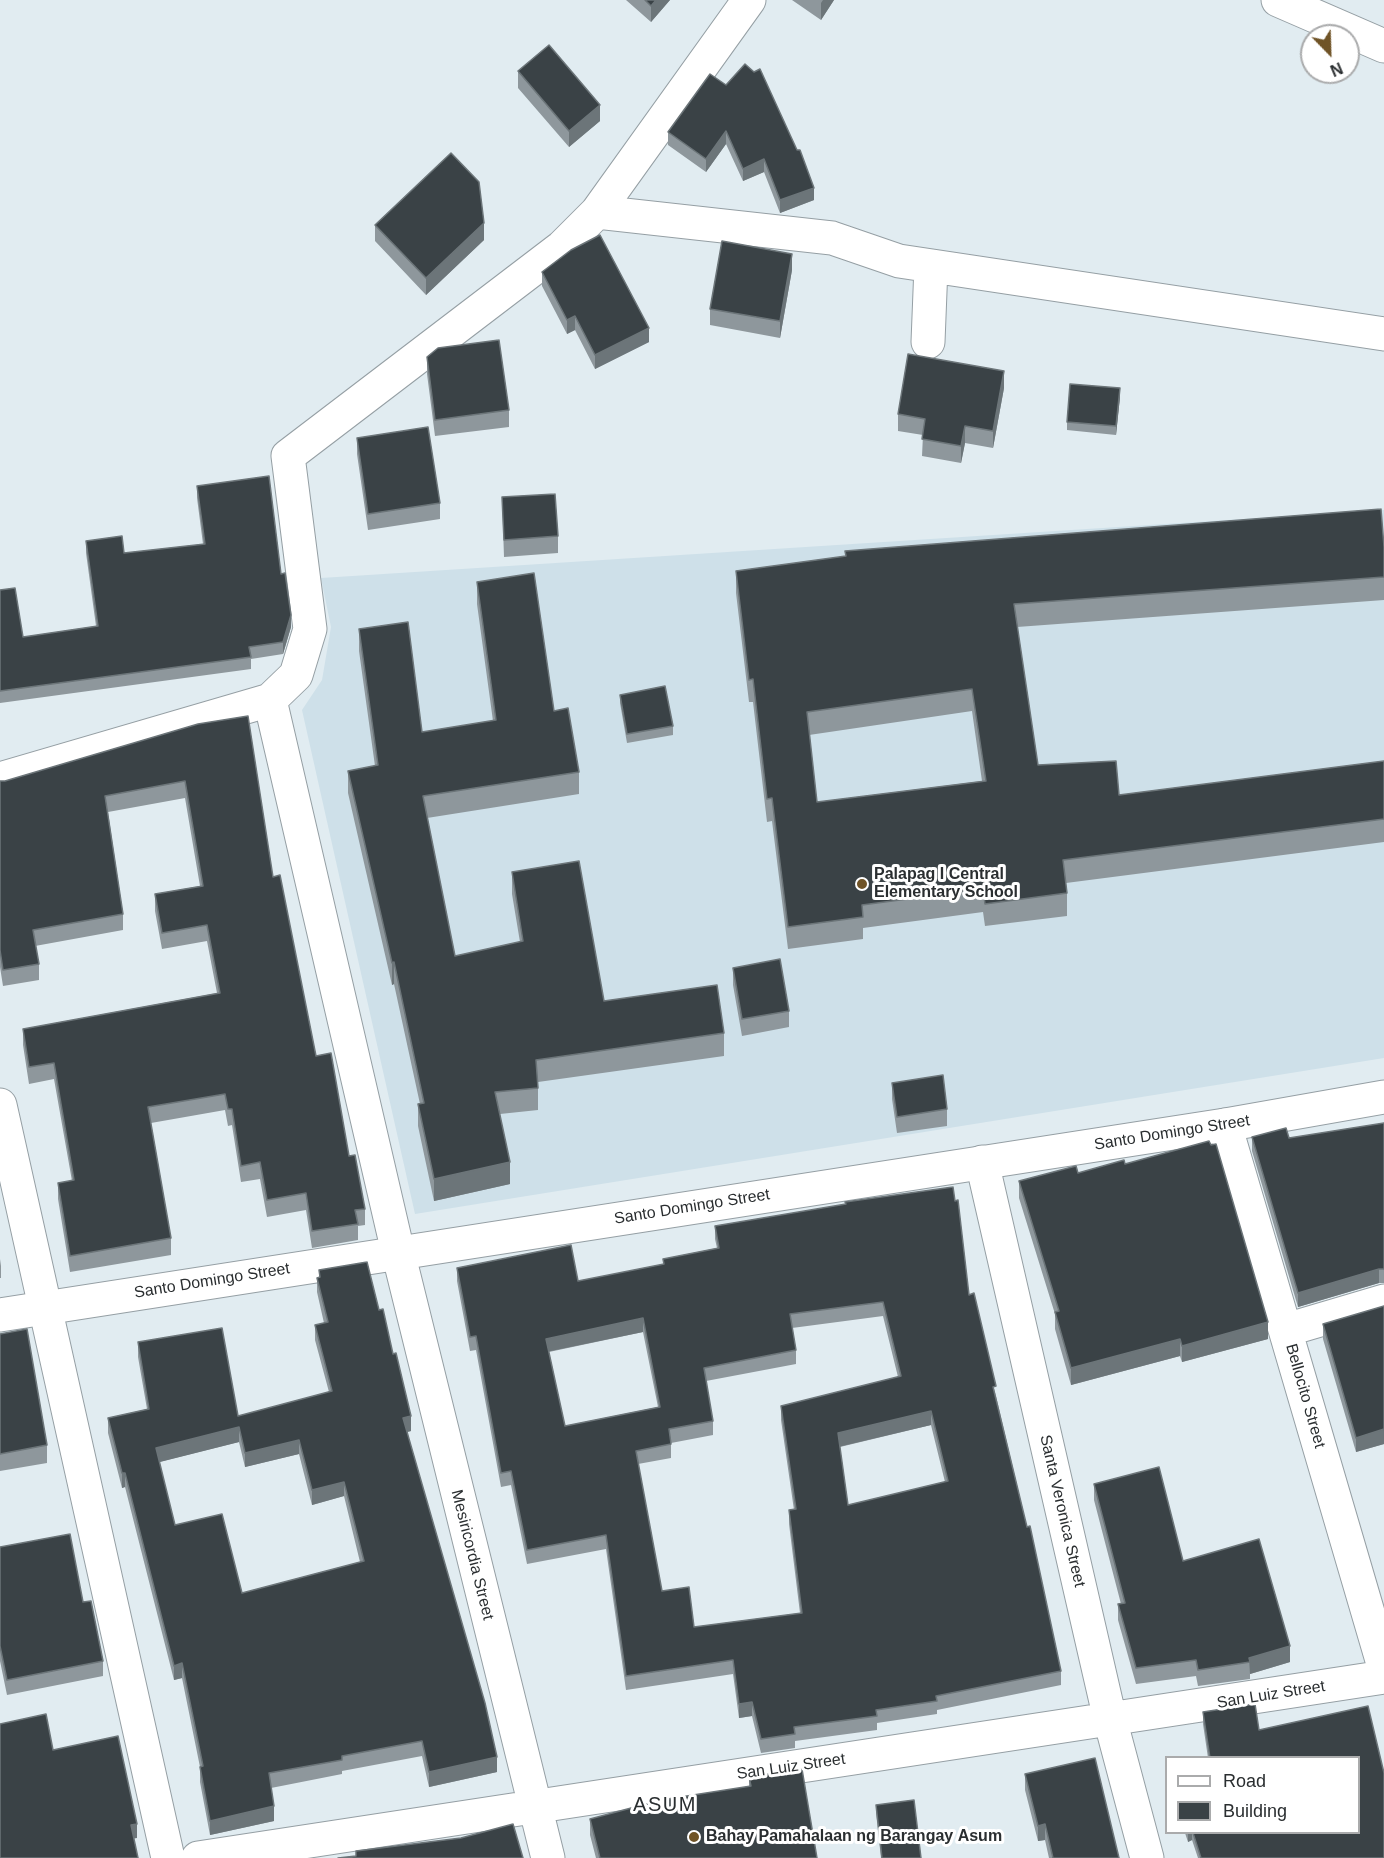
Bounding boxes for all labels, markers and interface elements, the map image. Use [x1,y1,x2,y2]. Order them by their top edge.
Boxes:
north arrow [1300,24,1360,84]
text: N [1328,59,1345,79]
place label: Palapag I Central Elementary School [874,865,1018,903]
marker: Palapag I Central Elementary School [855,877,869,891]
street label: Santo Domingo Street [1093,1111,1251,1155]
street label: Santo Domingo Street [613,1185,771,1229]
street label: Santo Domingo Street [133,1259,291,1303]
street label: Bellocito Street [1281,1342,1329,1450]
street label: Santa Veronica Street [1035,1433,1089,1589]
street label: Mesiricordia Street [447,1488,497,1622]
street label: San Luiz Street [1215,1677,1327,1713]
street label: San Luiz Street [735,1750,847,1784]
legend [1165,1756,1360,1834]
text: Road [1223,1771,1266,1791]
district label: ASUM [633,1793,697,1817]
text: Building [1223,1801,1287,1821]
place label: Bahay Pamahalaan ng Barangay Asum [706,1827,1002,1847]
marker: Bahay Pamahalaan ng Barangay Asum [687,1830,701,1844]

